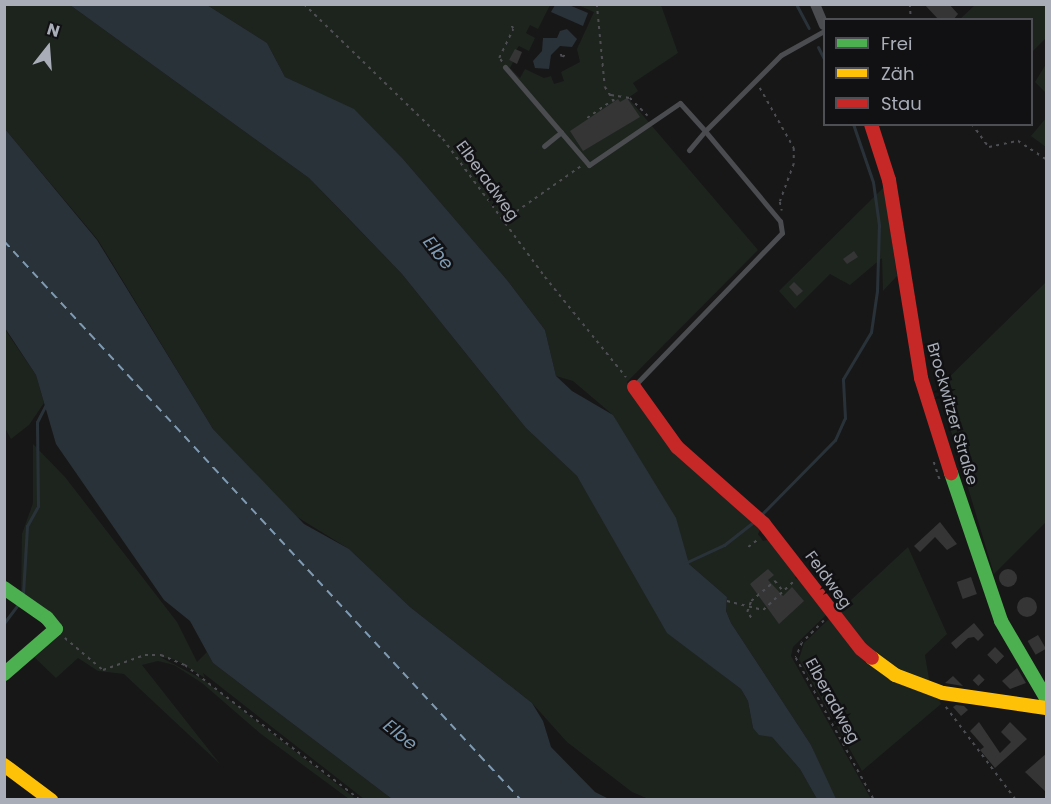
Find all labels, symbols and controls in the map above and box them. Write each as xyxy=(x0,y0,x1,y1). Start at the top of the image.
north arrow xyxy=(18,18,78,78)
text: N xyxy=(44,18,63,43)
legend xyxy=(823,18,1033,126)
text: Frei xyxy=(881,31,912,56)
text: Zäh xyxy=(881,61,914,86)
text: Stau xyxy=(881,91,922,116)
street label: Elberadweg xyxy=(452,137,522,225)
water label: Elbe xyxy=(418,232,458,274)
street label: Brockwitzer Straße xyxy=(922,341,982,487)
street label: Feldweg xyxy=(801,547,855,613)
street label: Elberadweg xyxy=(801,655,863,747)
water label: Elbe xyxy=(379,715,421,755)

